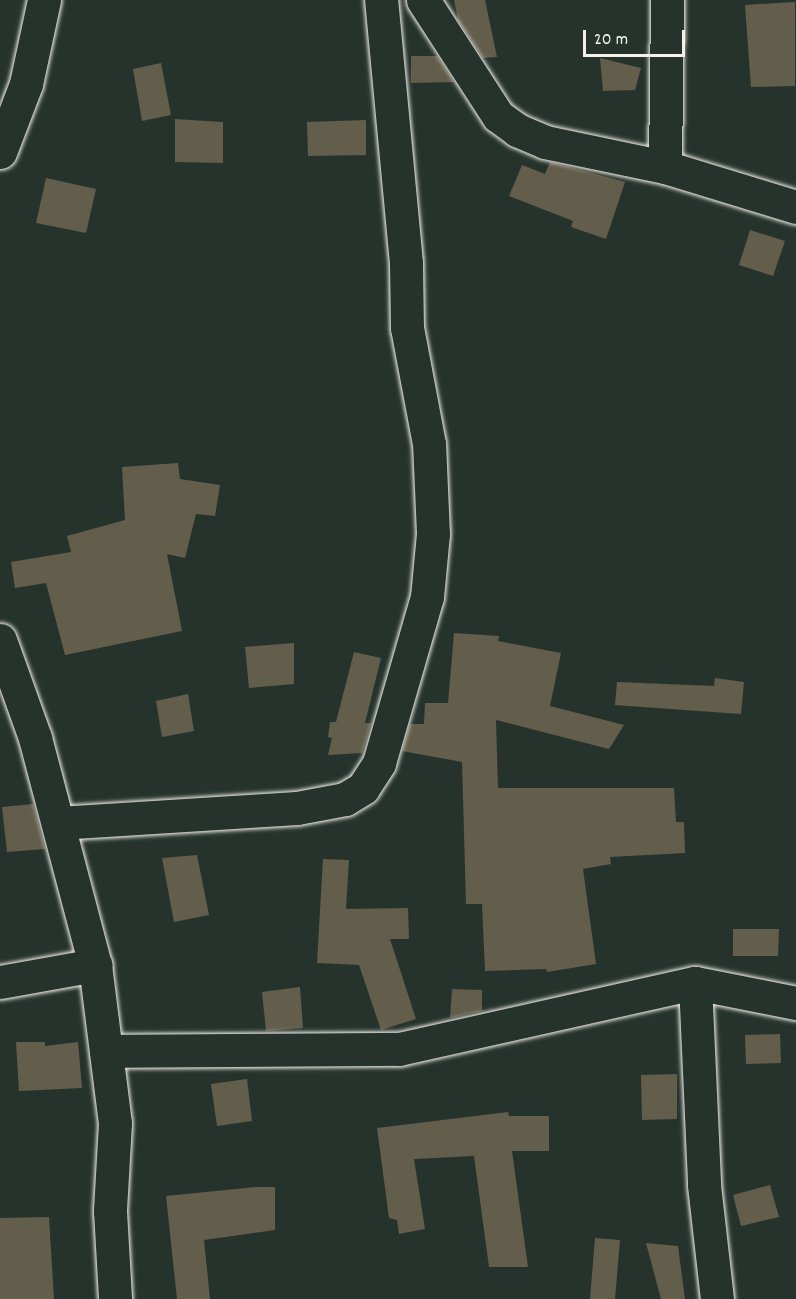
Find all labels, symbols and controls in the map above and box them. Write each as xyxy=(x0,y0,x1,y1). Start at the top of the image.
scale bar xyxy=(586,18,688,56)
text: 20 m xyxy=(594,28,628,53)

